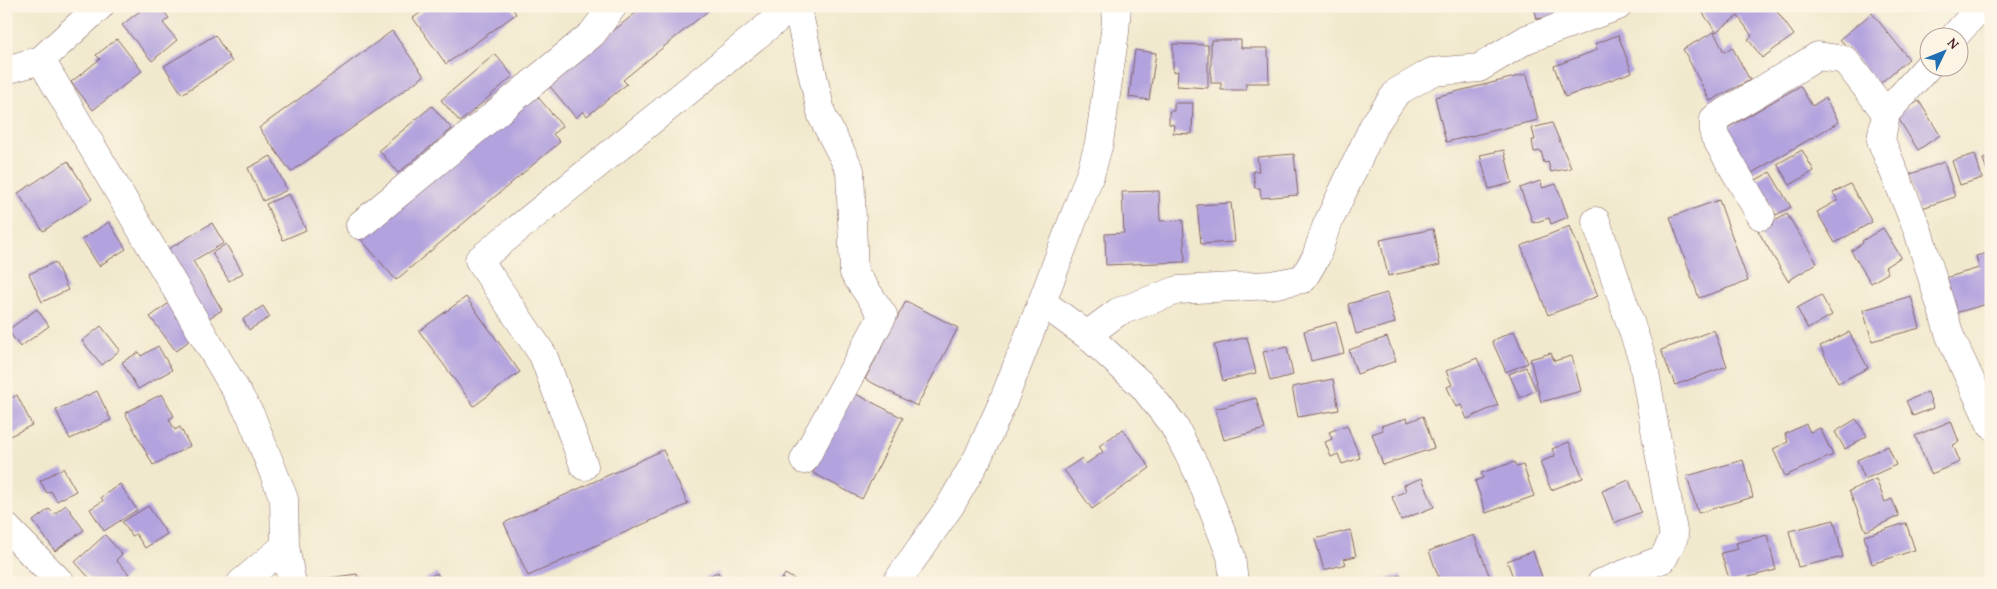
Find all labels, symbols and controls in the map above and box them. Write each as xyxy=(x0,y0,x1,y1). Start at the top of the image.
north arrow xyxy=(1920,28,1970,78)
text: N xyxy=(1943,33,1964,54)

